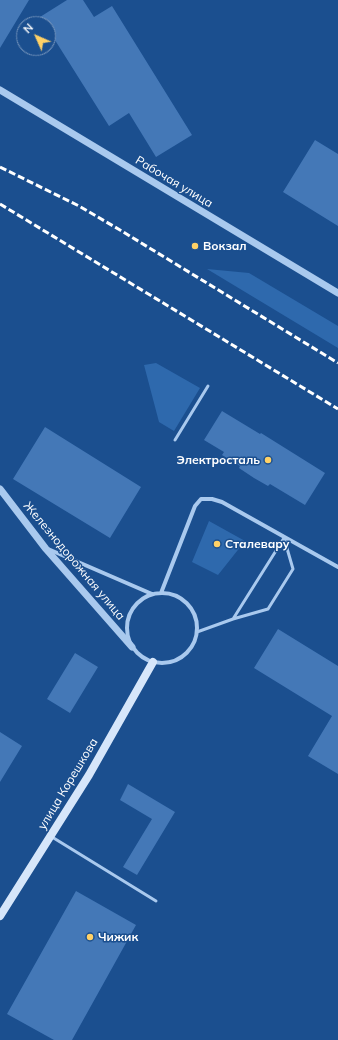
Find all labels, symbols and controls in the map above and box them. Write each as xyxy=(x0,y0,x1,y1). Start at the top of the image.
north arrow xyxy=(16,16,56,56)
text: N xyxy=(20,20,36,36)
street label: Рабочая улица xyxy=(133,153,215,211)
place label: Вокзал xyxy=(203,239,247,253)
marker: Вокзал xyxy=(190,241,200,251)
place label: Электросталь xyxy=(176,453,260,467)
marker: Электросталь xyxy=(263,455,273,465)
street label: Железнодорожная улица xyxy=(20,499,128,623)
place label: Сталевару xyxy=(225,537,289,551)
marker: Сталевару xyxy=(212,539,222,549)
street label: улица Корешкова xyxy=(35,736,101,832)
place label: Чижик xyxy=(98,930,138,944)
marker: Чижик xyxy=(85,932,95,942)

